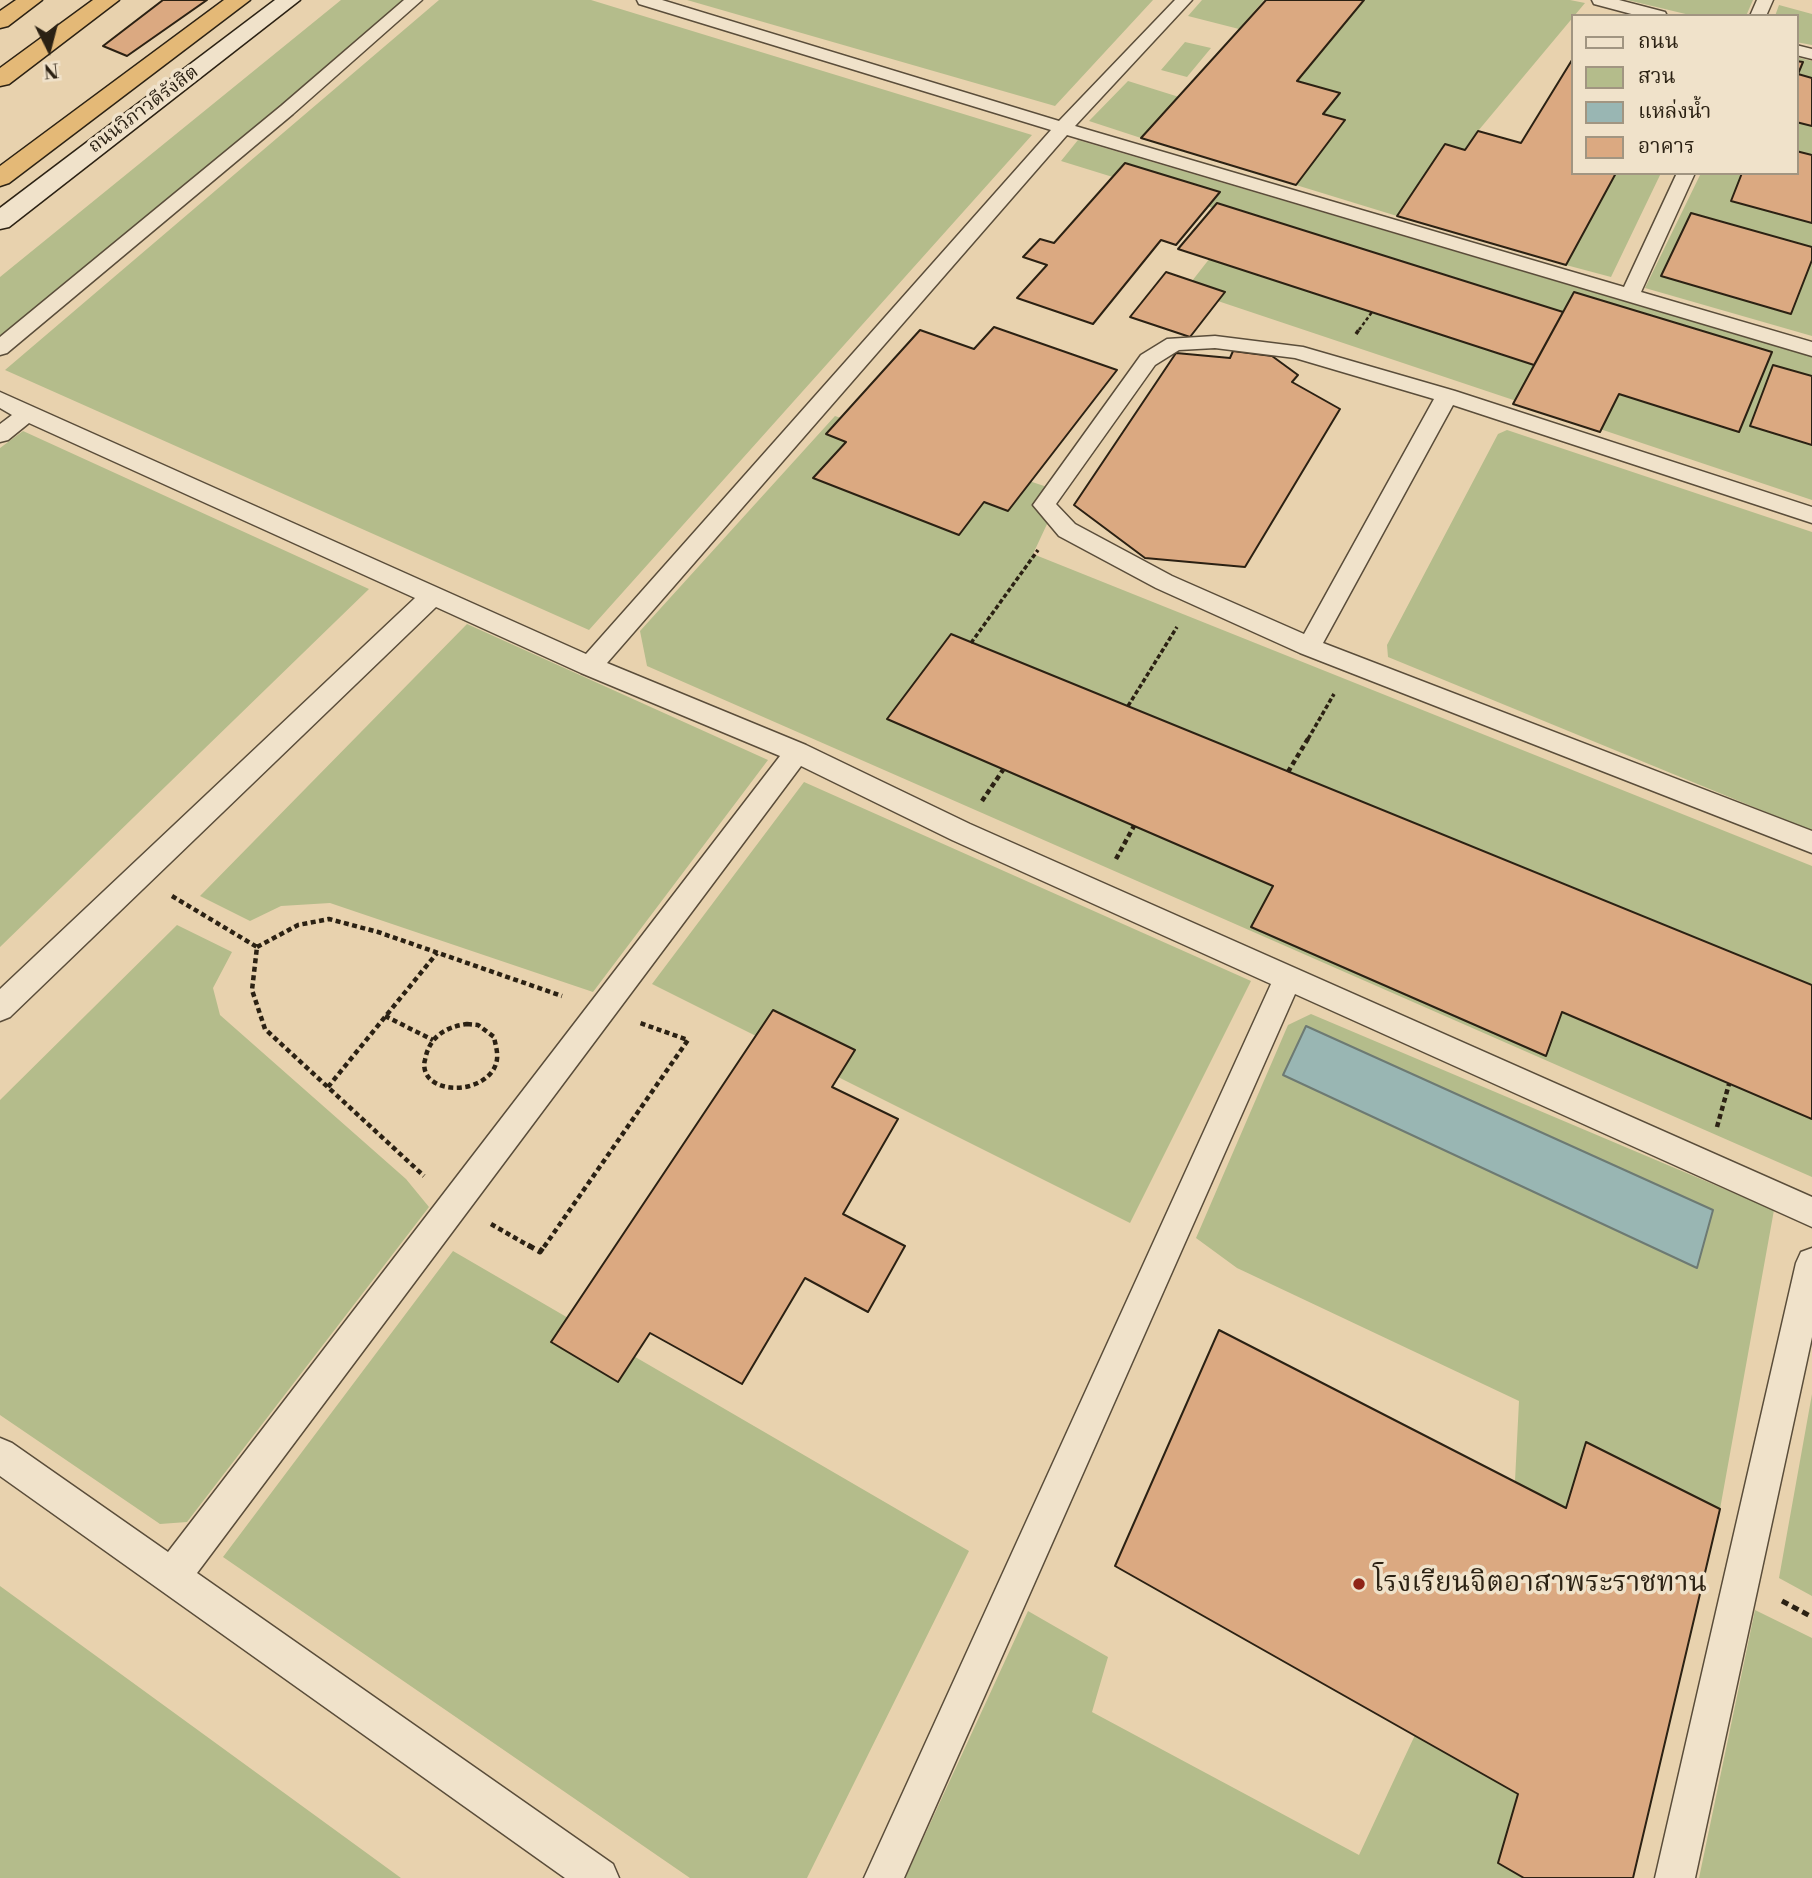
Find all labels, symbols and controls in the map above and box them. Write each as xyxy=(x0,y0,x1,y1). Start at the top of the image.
north arrow xyxy=(14,14,84,84)
legend xyxy=(1570,14,1798,175)
text: ถนน xyxy=(1638,29,1679,55)
text: N xyxy=(42,57,60,83)
street label: ถนนวิภาวดีรังสิต xyxy=(84,61,204,159)
text: สวน xyxy=(1638,64,1676,90)
text: แหล่งน้ำ xyxy=(1638,99,1711,125)
text: อาคาร xyxy=(1638,134,1695,160)
place label: โรงเรียนจิตอาสาพระราชทาน xyxy=(1373,1567,1707,1601)
marker: โรงเรียนจิตอาสาพระราชทาน xyxy=(1351,1576,1367,1592)

